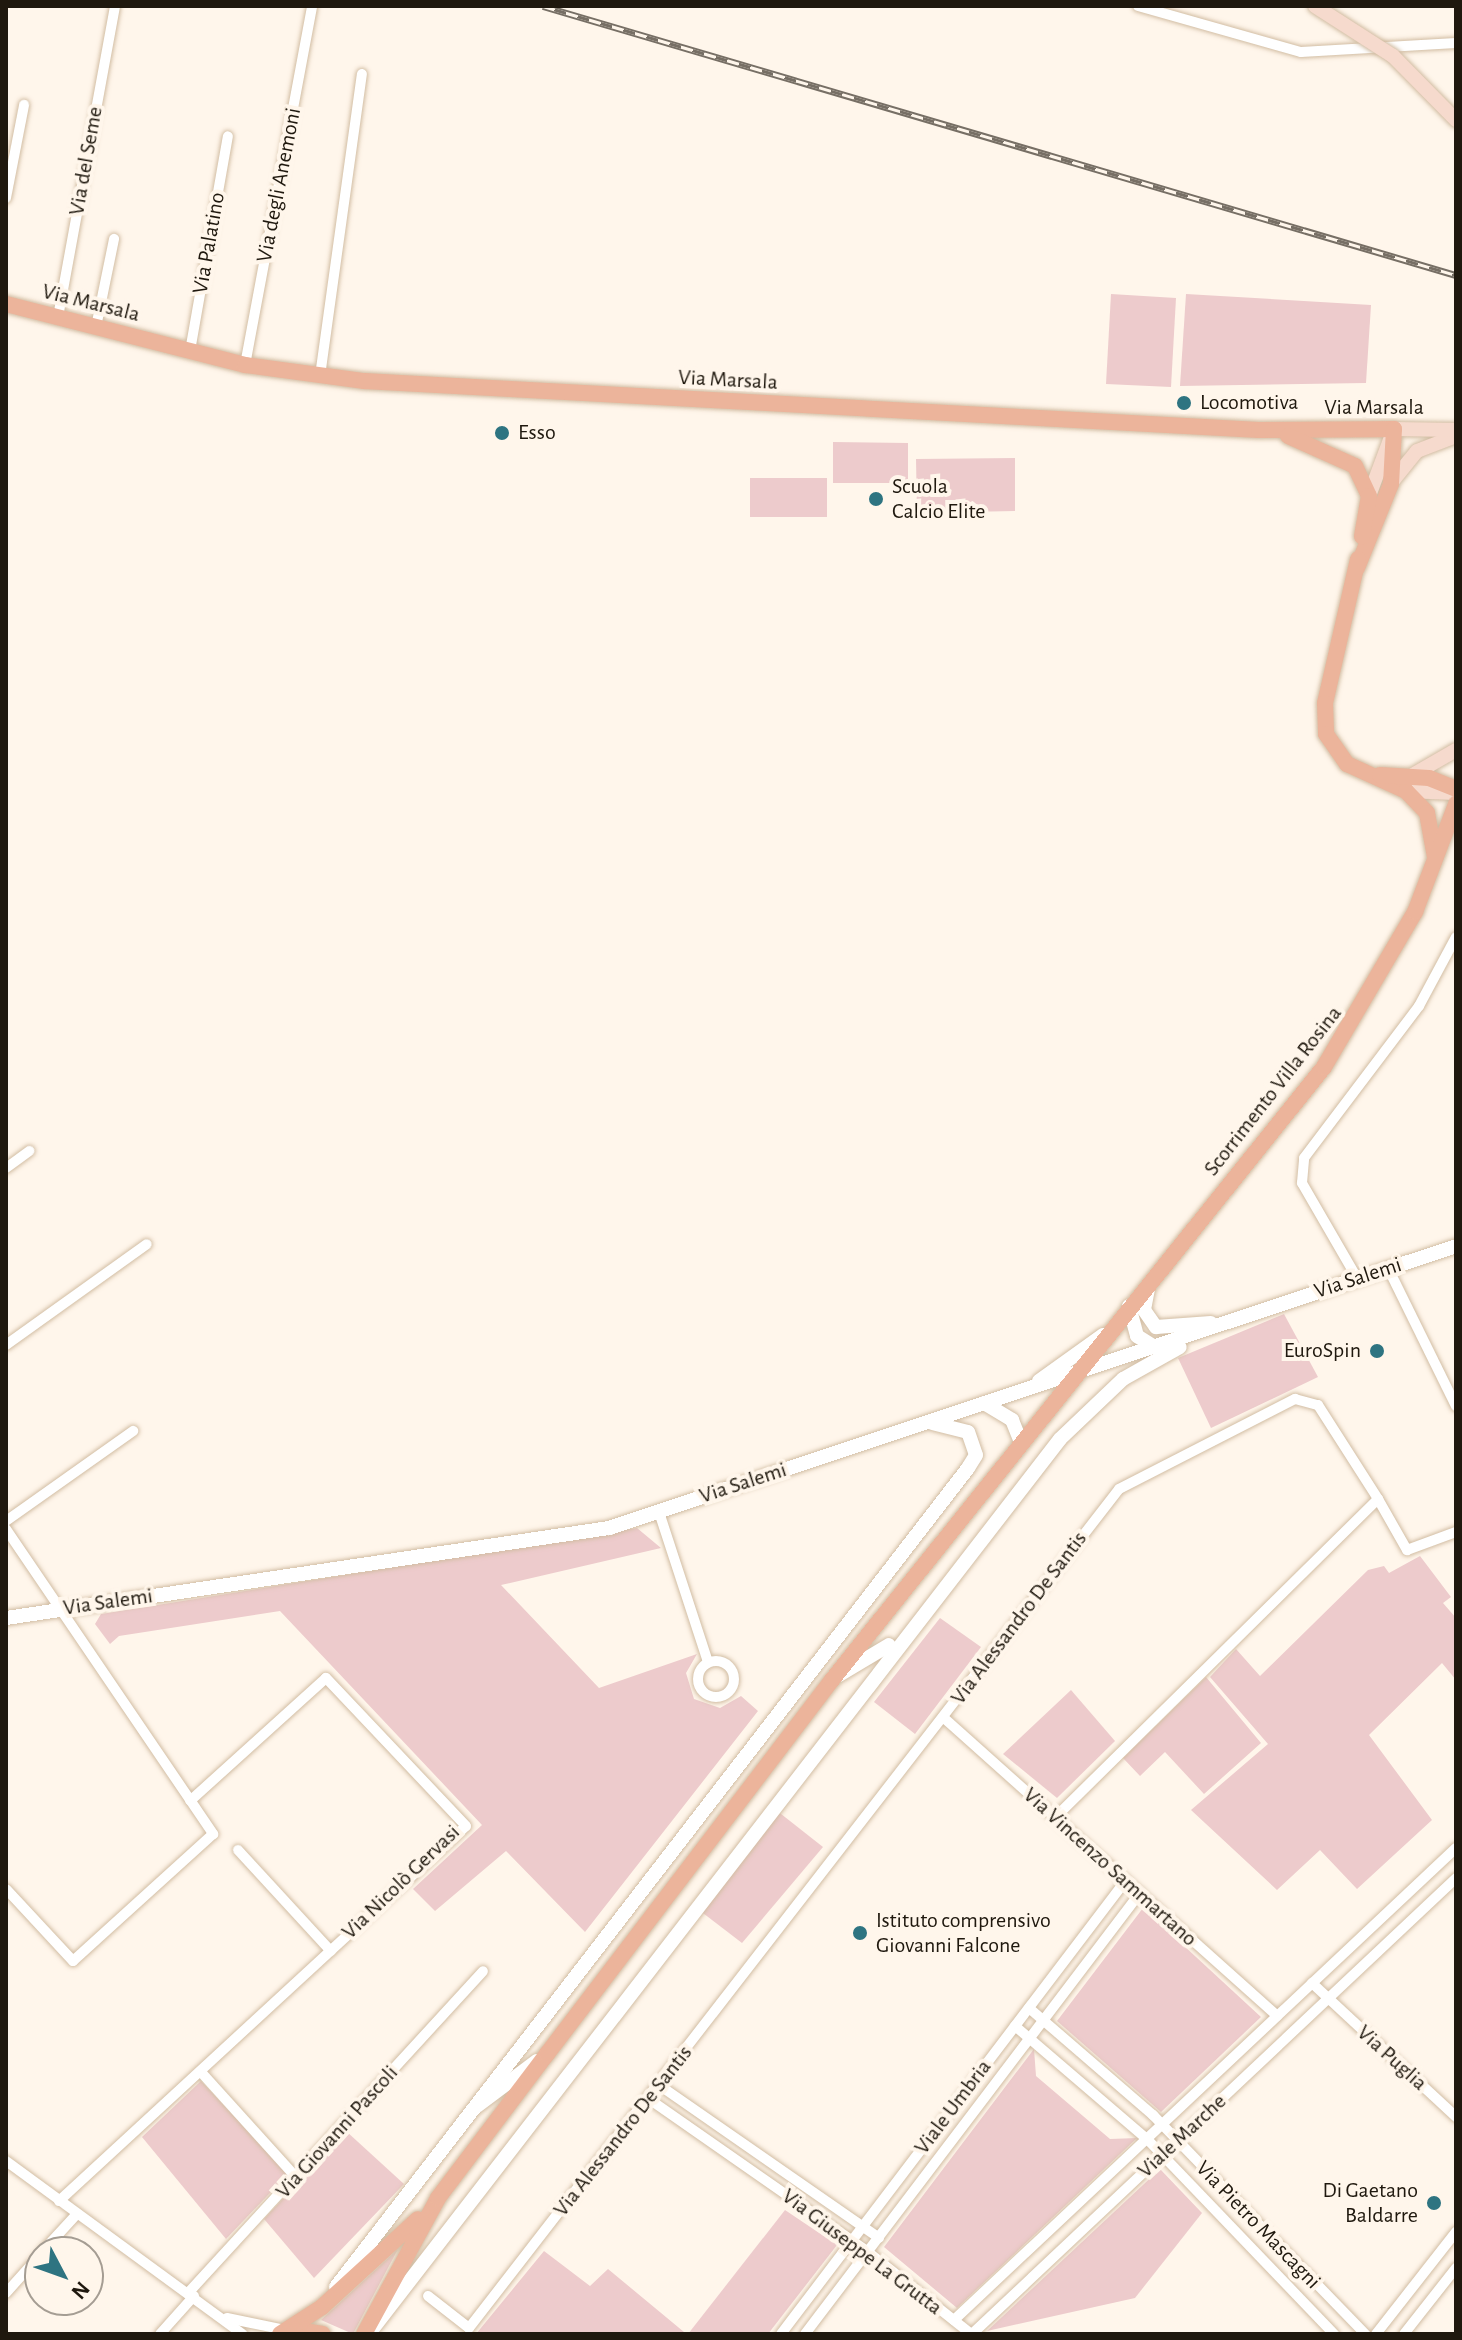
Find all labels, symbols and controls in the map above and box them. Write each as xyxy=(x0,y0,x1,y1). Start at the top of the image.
street label: Via del Seme xyxy=(63,105,109,217)
street label: Via degli Anemoni xyxy=(251,106,307,264)
street label: Via Palatino xyxy=(187,190,231,296)
street label: Via Marsala xyxy=(39,278,143,328)
street label: Via Marsala xyxy=(678,364,778,396)
place label: Locomotiva xyxy=(1200,390,1299,416)
marker: Locomotiva xyxy=(1175,394,1193,412)
street label: Via Marsala xyxy=(1324,395,1424,421)
place label: Esso xyxy=(518,420,556,446)
marker: Esso xyxy=(493,424,511,442)
place label: Scuola Calcio Elite xyxy=(892,473,985,524)
marker: Scuola Calcio Elite xyxy=(867,490,885,508)
street label: Scorrimento Villa Rosina xyxy=(1198,1001,1348,1181)
street label: Via Salemi xyxy=(1311,1252,1405,1304)
place label: EuroSpin xyxy=(1284,1338,1361,1364)
marker: EuroSpin xyxy=(1368,1342,1386,1360)
street label: Via Salemi xyxy=(696,1457,790,1509)
street label: Via Alessandro De Santis xyxy=(945,1526,1093,1710)
street label: Via Salemi xyxy=(62,1583,154,1621)
street label: Via Vincenzo Sammartano xyxy=(1018,1782,1202,1952)
street label: Via Nicolò Gervasi xyxy=(336,1819,466,1945)
place label: Istituto comprensivo Giovanni Falcone xyxy=(876,1907,1051,1958)
marker: Istituto comprensivo Giovanni Falcone xyxy=(851,1924,869,1942)
street label: Via Puglia xyxy=(1351,2020,1433,2096)
street label: Via Alessandro De Santis xyxy=(548,2040,698,2222)
street label: Viale Umbria xyxy=(909,2054,997,2160)
street label: Via Giovanni Pascoli xyxy=(270,2060,404,2204)
street label: Viale Marche xyxy=(1132,2088,1232,2184)
street label: Via Pietro Mascagni xyxy=(1190,2155,1326,2295)
place label: Di Gaetano Baldarre xyxy=(1322,2177,1418,2228)
street label: Via Giuseppe La Grutta xyxy=(777,2183,947,2321)
marker: Di Gaetano Baldarre xyxy=(1425,2194,1443,2212)
north arrow xyxy=(24,2236,104,2316)
text: N xyxy=(67,2277,94,2303)

